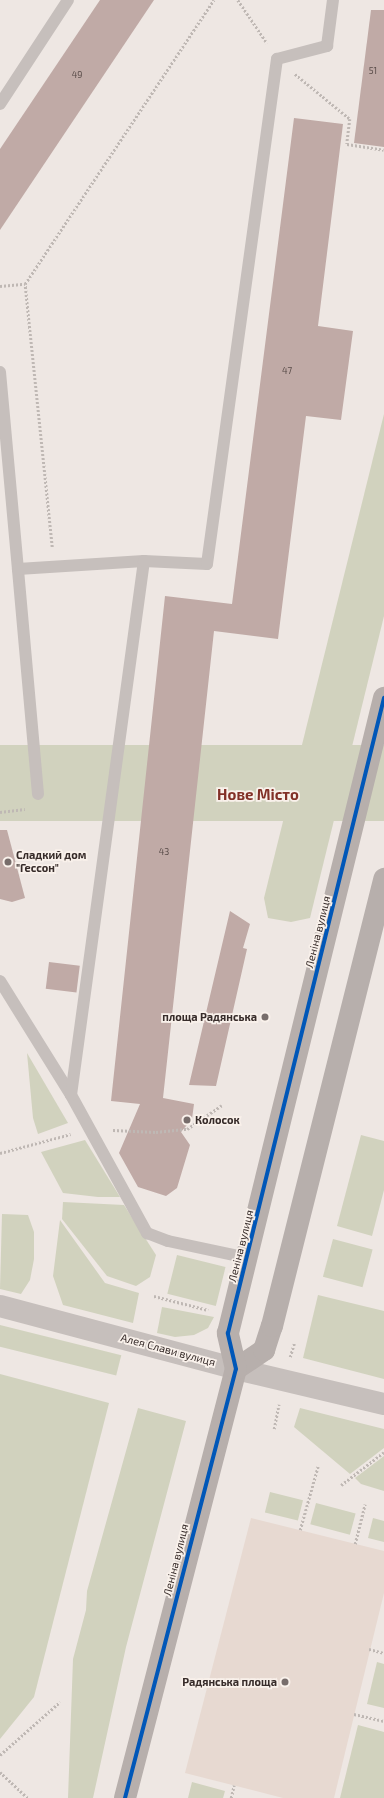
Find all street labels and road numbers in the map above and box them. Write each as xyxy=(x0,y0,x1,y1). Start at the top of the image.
street label: Леніна вулиця xyxy=(303,895,333,969)
street label: Леніна вулиця xyxy=(226,1209,256,1283)
street label: Алея Слави вулиця xyxy=(119,1331,217,1369)
street label: Леніна вулиця xyxy=(161,1523,191,1597)

